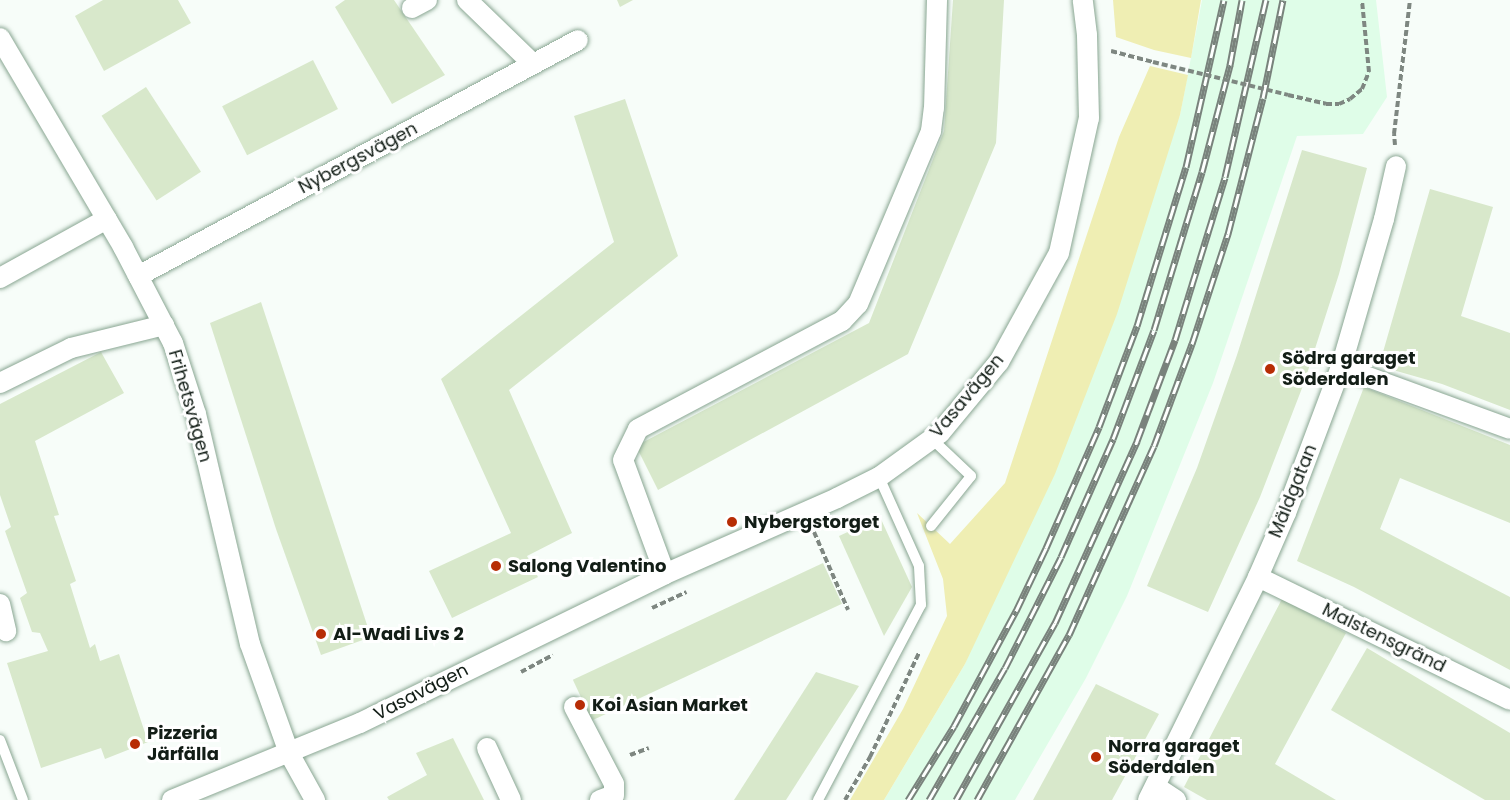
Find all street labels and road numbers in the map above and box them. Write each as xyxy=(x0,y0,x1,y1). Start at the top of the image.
street label: Nybergsvägen xyxy=(295,118,421,198)
street label: Frihetsvägen xyxy=(164,347,216,465)
street label: Vasavägen xyxy=(926,350,1008,442)
street label: Mäldgatan xyxy=(1264,441,1322,541)
street label: Malstensgränd xyxy=(1319,599,1449,677)
street label: Vasavägen xyxy=(370,659,472,725)

